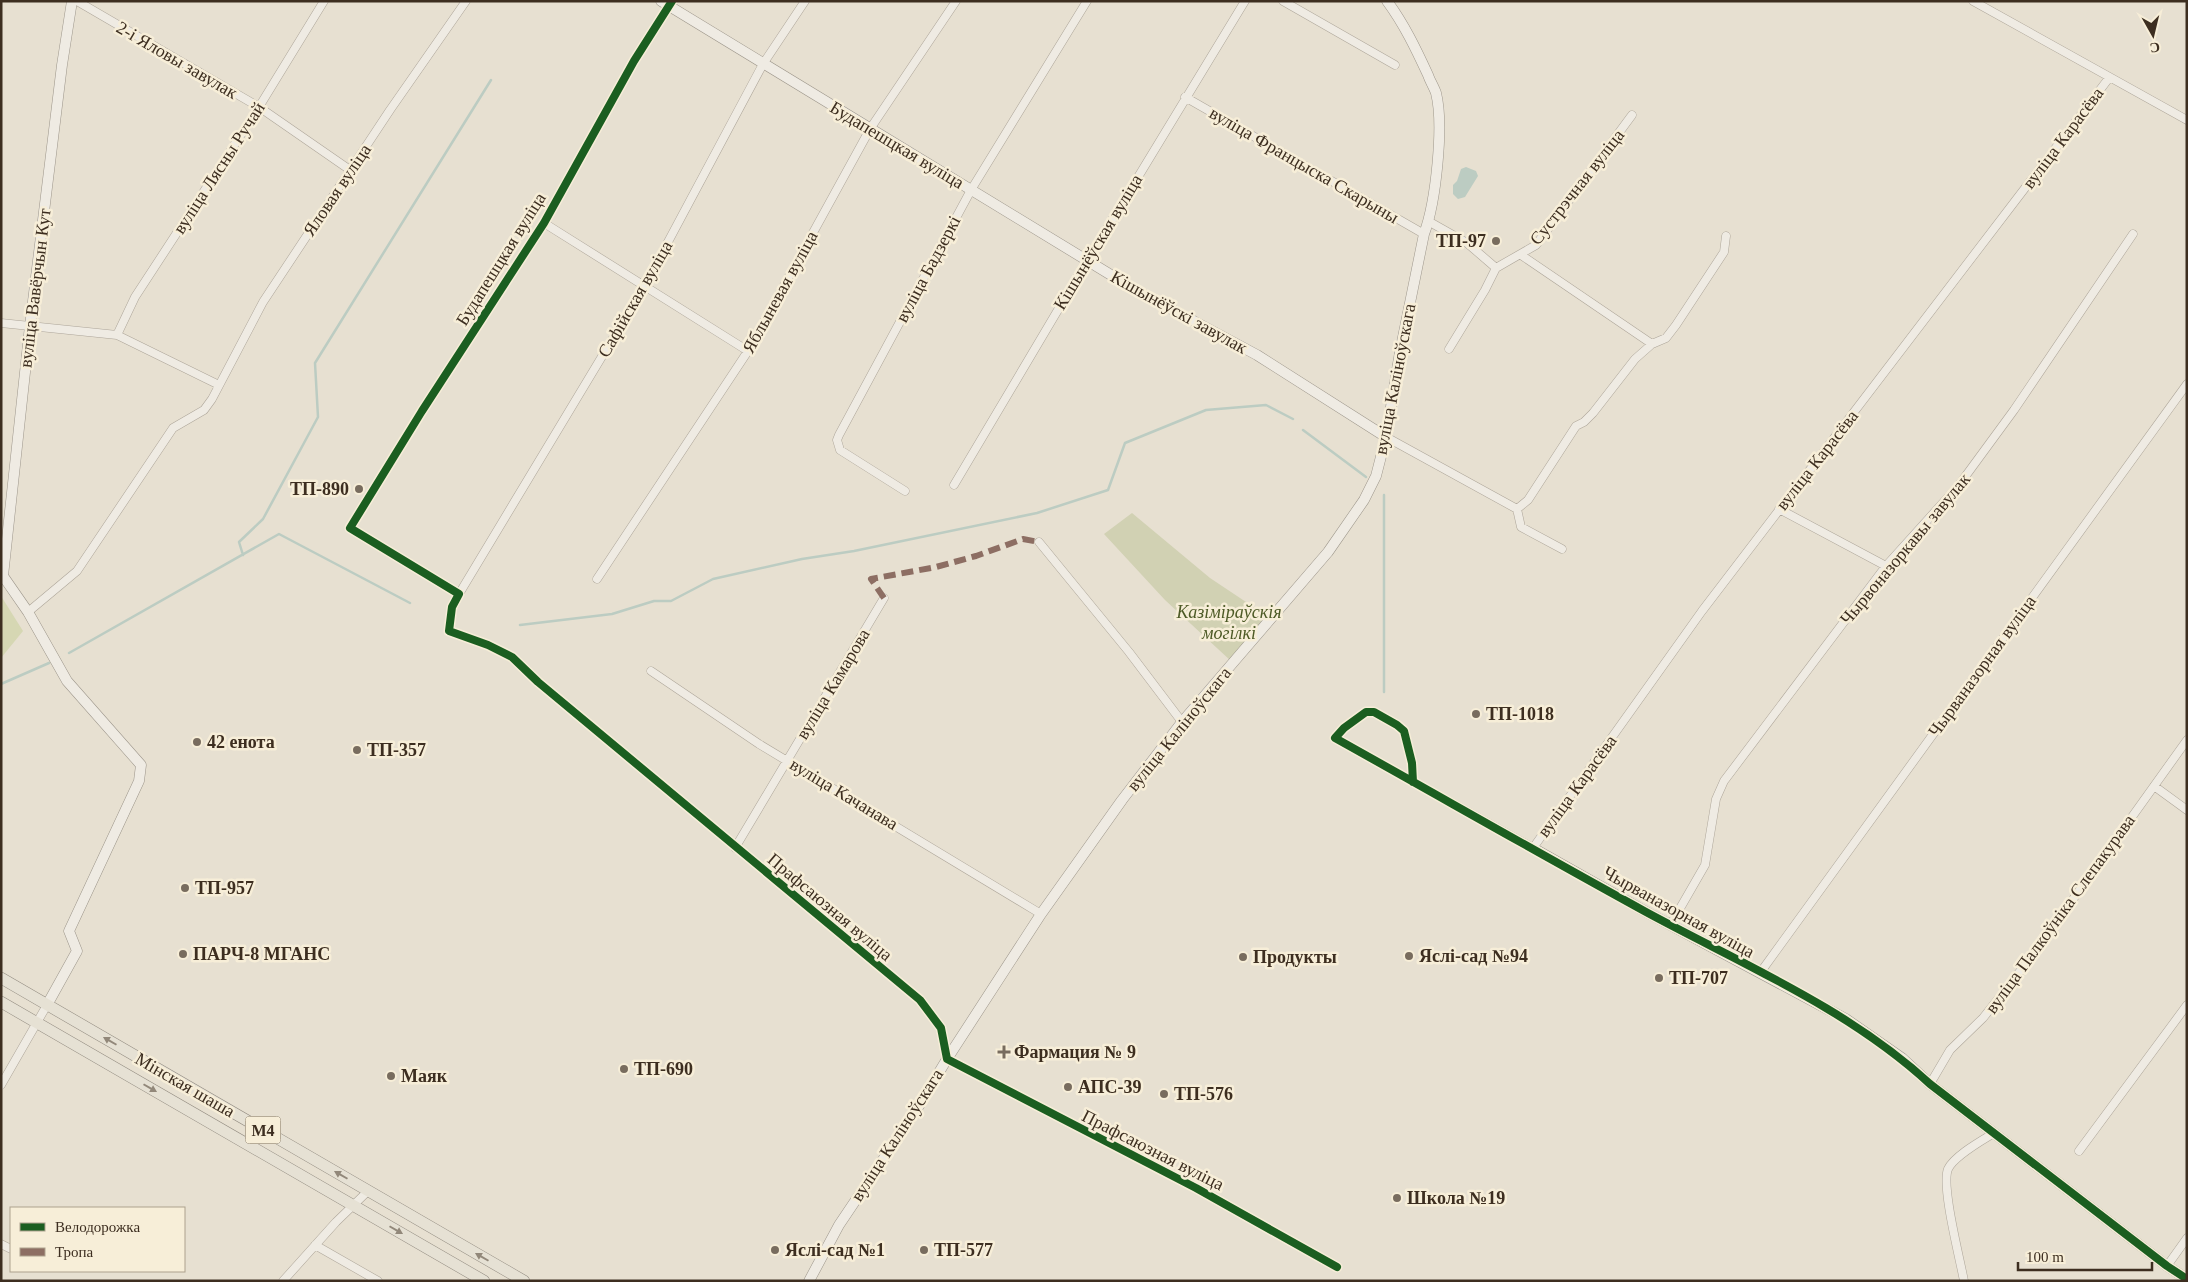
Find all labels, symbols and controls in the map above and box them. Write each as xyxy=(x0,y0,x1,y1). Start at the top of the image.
north arrow xyxy=(2128,10,2178,60)
street label: 2-і Яловы завулак xyxy=(113,17,241,103)
text: С xyxy=(2149,39,2161,56)
street label: вуліца Карасёва xyxy=(2019,84,2107,192)
street label: Будапешцкая вуліца xyxy=(826,97,968,193)
street label: вуліца Лясны Ручай xyxy=(169,98,269,237)
street label: вуліца Францыска Скарыны xyxy=(1206,103,1402,227)
street label: Сустрэчная вуліца xyxy=(1526,125,1628,249)
street label: Яловая вуліца xyxy=(299,140,375,240)
street label: Кішынёўская вуліца xyxy=(1050,171,1146,313)
street label: Будапешцкая вуліца xyxy=(452,189,550,329)
street label: вуліца Вавёрчын Кут xyxy=(15,207,55,369)
street label: вуліца Бадзеркі xyxy=(892,212,964,326)
street label: Яблыневая вуліца xyxy=(738,228,822,356)
place label: ТП-97 xyxy=(1436,231,1486,251)
marker: ТП-97 xyxy=(1490,235,1502,247)
street label: Сафійская вуліца xyxy=(594,237,676,361)
street label: Кішынёўскі завулак xyxy=(1107,266,1251,358)
street label: вуліца Каліноўскага xyxy=(1371,302,1419,456)
street label: вуліца Карасёва xyxy=(1772,406,1862,514)
street label: Чырвоназоркавы завулак xyxy=(1836,469,1974,629)
place label: ТП-890 xyxy=(290,479,349,499)
marker: ТП-890 xyxy=(353,483,365,495)
street label: Чырваназорная вуліца xyxy=(1924,591,2040,741)
park label: Казіміраўскія могілкі xyxy=(1175,602,1282,643)
street label: вуліца Камарова xyxy=(792,625,874,743)
street label: вуліца Каліноўскага xyxy=(1123,663,1235,795)
place label: ТП-1018 xyxy=(1486,704,1554,724)
marker: ТП-1018 xyxy=(1470,708,1482,720)
street label: вуліца Карасёва xyxy=(1533,731,1621,841)
place label: 42 енота xyxy=(207,732,275,752)
marker: 42 енота xyxy=(191,736,203,748)
place label: ТП-357 xyxy=(367,740,426,760)
marker: ТП-357 xyxy=(351,744,363,756)
street label: вуліца Качанава xyxy=(786,754,902,834)
street label: вуліца Палкоўніка Слепакурава xyxy=(1981,811,2139,1017)
street label: Прафсаюзная вуліца xyxy=(764,849,896,965)
street label: Чырваназорная вуліца xyxy=(1600,862,1758,962)
place label: ТП-957 xyxy=(195,878,254,898)
marker: ТП-957 xyxy=(179,882,191,894)
place label: ПАРЧ-8 МГАНС xyxy=(193,944,330,964)
place label: Яслі-сад №94 xyxy=(1419,946,1528,966)
place label: Продукты xyxy=(1253,947,1337,967)
marker: ПАРЧ-8 МГАНС xyxy=(177,948,189,960)
marker: Яслі-сад №94 xyxy=(1403,950,1415,962)
marker: Продукты xyxy=(1237,951,1249,963)
place label: ТП-707 xyxy=(1669,968,1728,988)
marker: ТП-707 xyxy=(1653,972,1665,984)
one-way arrow xyxy=(102,1037,117,1045)
place label: Фармация № 9 xyxy=(1014,1042,1136,1062)
marker: Фармация № 9 xyxy=(998,1046,1010,1058)
street label: Мінская шаша xyxy=(132,1048,238,1122)
place label: ТП-690 xyxy=(634,1059,693,1079)
marker: ТП-690 xyxy=(618,1063,630,1075)
street label: вуліца Каліноўскага xyxy=(847,1065,947,1205)
place label: Маяк xyxy=(401,1066,448,1086)
marker: Маяк xyxy=(385,1070,397,1082)
place label: АПС-39 xyxy=(1078,1077,1142,1097)
marker: АПС-39 xyxy=(1062,1081,1074,1093)
one-way arrow xyxy=(143,1083,156,1092)
place label: ТП-576 xyxy=(1174,1084,1233,1104)
marker: ТП-576 xyxy=(1158,1088,1170,1100)
street label: Прафсаюзная вуліца xyxy=(1079,1106,1227,1194)
road number: М4 xyxy=(246,1116,280,1144)
one-way arrow xyxy=(334,1171,348,1180)
place label: Школа №19 xyxy=(1407,1188,1505,1208)
marker: Школа №19 xyxy=(1391,1192,1403,1204)
legend xyxy=(10,1207,185,1272)
text: Велодорожка xyxy=(55,1219,140,1235)
one-way arrow xyxy=(389,1225,402,1234)
place label: Яслі-сад №1 xyxy=(785,1240,885,1260)
place label: ТП-577 xyxy=(934,1240,993,1260)
scale bar xyxy=(2018,1240,2152,1272)
text: Тропа xyxy=(55,1244,94,1260)
marker: Яслі-сад №1 xyxy=(769,1244,781,1256)
marker: ТП-577 xyxy=(918,1244,930,1256)
text: 100 m xyxy=(2026,1249,2064,1265)
one-way arrow xyxy=(475,1252,488,1261)

